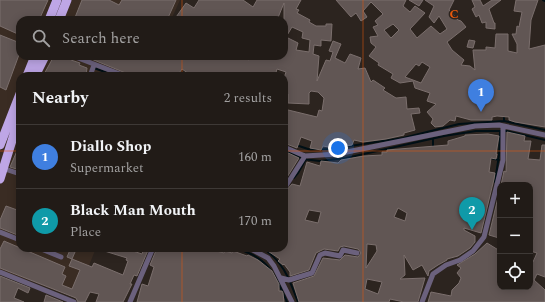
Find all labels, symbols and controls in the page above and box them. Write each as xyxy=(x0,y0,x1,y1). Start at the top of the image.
text: C xyxy=(449,4,459,24)
search box xyxy=(16,16,288,60)
icon: search xyxy=(30,27,52,49)
text: Search here xyxy=(62,27,140,50)
pin: 1 xyxy=(468,79,494,112)
text: Nearby xyxy=(32,85,88,111)
text: 2 results xyxy=(224,88,272,108)
text: Diallo Shop xyxy=(70,135,151,158)
your location xyxy=(328,138,348,158)
text: 1 xyxy=(41,147,49,167)
text: 160 m xyxy=(238,147,272,167)
text: Supermarket xyxy=(70,158,144,178)
map controls xyxy=(497,182,533,290)
button: + xyxy=(497,182,533,218)
pin: 2 xyxy=(459,197,485,230)
text: Black Man Mouth xyxy=(70,199,196,222)
text: 2 xyxy=(41,211,49,231)
text: 170 m xyxy=(238,211,272,231)
button: − xyxy=(497,218,533,254)
text: Place xyxy=(70,222,101,242)
button: locate xyxy=(497,254,533,290)

